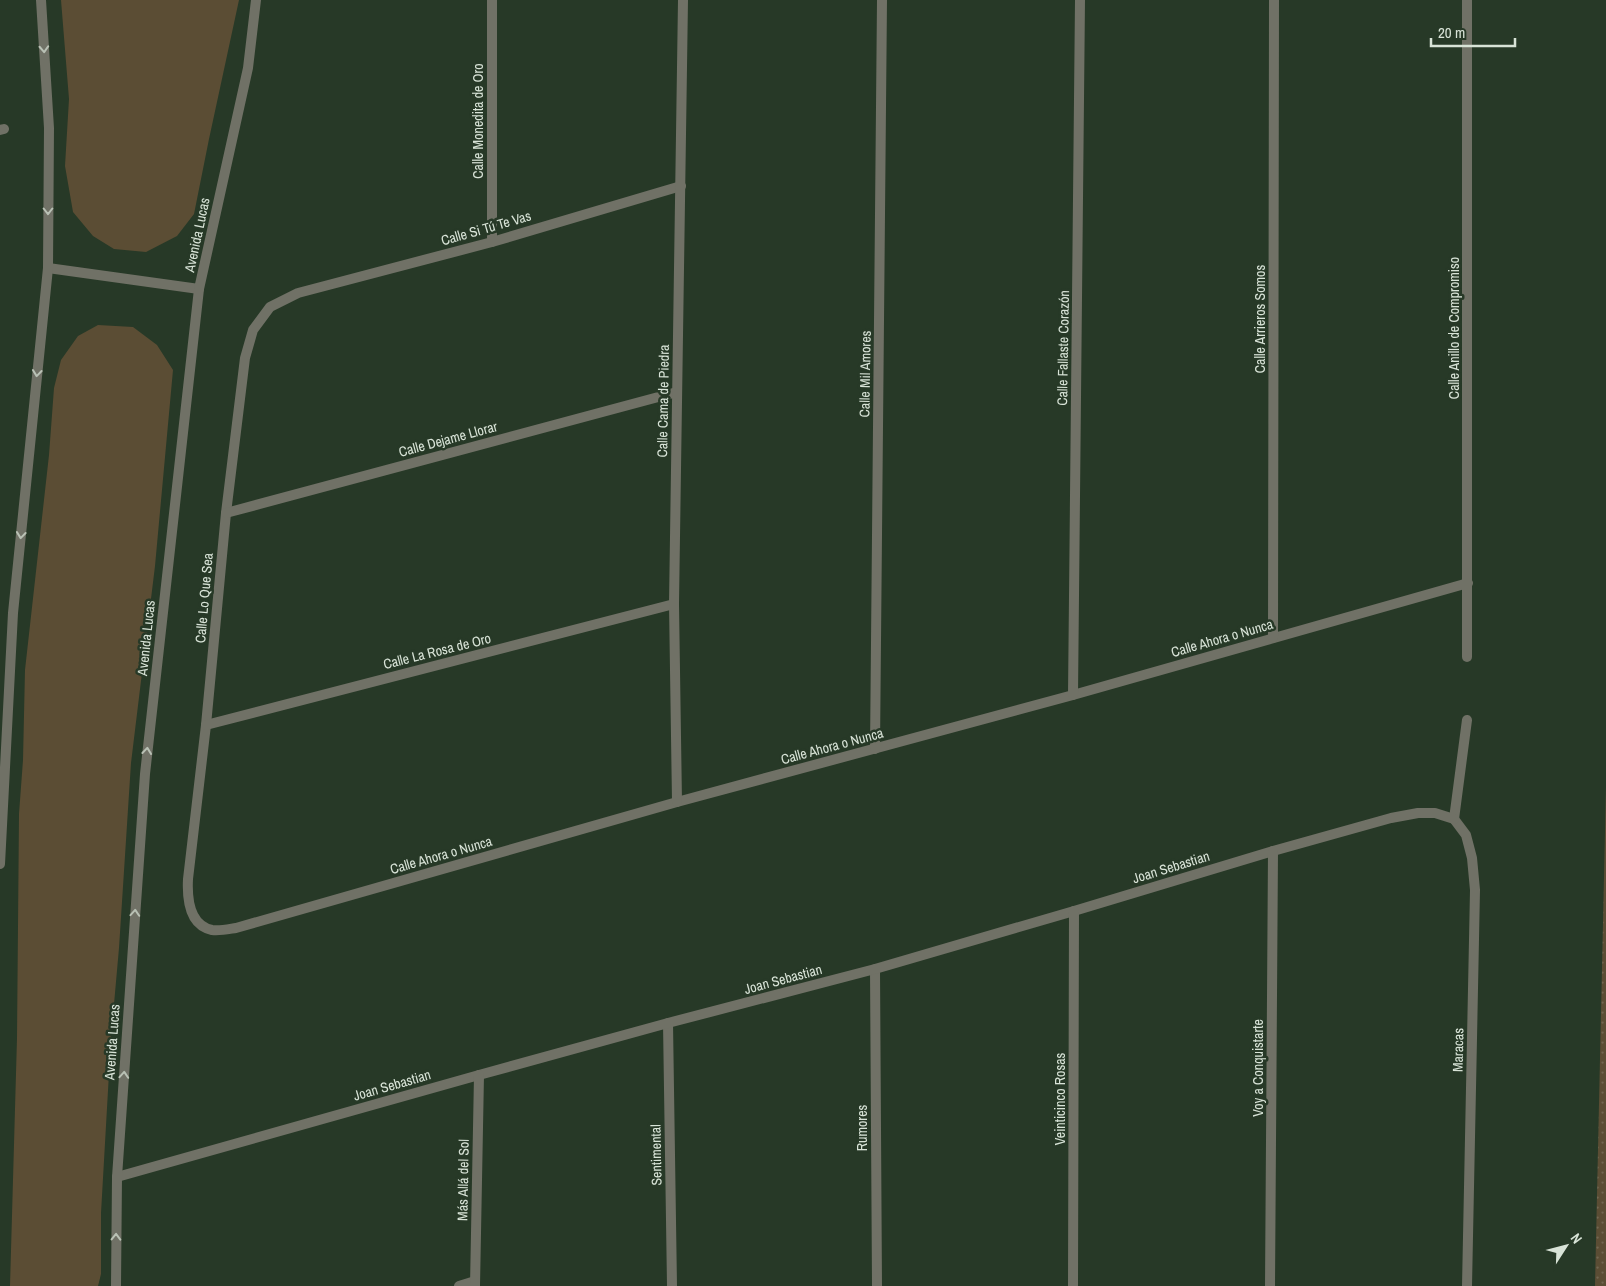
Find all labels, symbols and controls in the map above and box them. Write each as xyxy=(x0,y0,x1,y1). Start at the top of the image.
scale bar xyxy=(1431,15,1515,47)
text: 20 m xyxy=(1438,22,1465,43)
one-way arrow xyxy=(39,45,50,53)
street label: Calle Monedita de Oro xyxy=(469,63,487,179)
street label: Avenida Lucas xyxy=(180,196,214,275)
street label: Calle Si Tú Te Vas xyxy=(439,206,533,249)
one-way arrow xyxy=(43,208,53,215)
street label: Calle Anillo de Compromiso xyxy=(1445,257,1463,399)
street label: Calle Arrieros Somos xyxy=(1251,265,1269,373)
street label: Calle Fallaste Corazón xyxy=(1053,290,1073,406)
street label: Calle Mil Amores xyxy=(855,330,875,418)
street label: Calle Cama de Piedra xyxy=(653,344,673,458)
one-way arrow xyxy=(32,369,43,377)
street label: Calle Dejame Llorar xyxy=(397,417,499,461)
one-way arrow xyxy=(15,531,26,539)
street label: Calle Lo Que Sea xyxy=(191,551,217,644)
street label: Avenida Lucas xyxy=(133,599,159,678)
street label: Calle Ahora o Nunca xyxy=(1169,615,1276,661)
street label: Calle La Rosa de Oro xyxy=(381,629,493,673)
street label: Calle Ahora o Nunca xyxy=(779,724,886,768)
one-way arrow xyxy=(141,747,152,755)
street label: Calle Ahora o Nunca xyxy=(388,832,495,878)
street label: Joan Sebastian xyxy=(1130,847,1212,887)
one-way arrow xyxy=(129,909,140,917)
street label: Joan Sebastian xyxy=(742,960,824,998)
street label: Avenida Lucas xyxy=(100,1003,124,1081)
street label: Voy a Conquistarte xyxy=(1249,1019,1267,1117)
street label: Maracas xyxy=(1449,1028,1467,1072)
street label: Veinticinco Rosas xyxy=(1051,1052,1069,1145)
street label: Joan Sebastian xyxy=(351,1065,433,1105)
one-way arrow xyxy=(118,1071,129,1079)
street label: Rumores xyxy=(853,1104,871,1151)
street label: Sentimental xyxy=(646,1124,666,1186)
street label: Más Allá del Sol xyxy=(453,1139,473,1221)
north arrow xyxy=(1541,1221,1591,1271)
text: N xyxy=(1567,1230,1586,1247)
one-way arrow xyxy=(111,1233,121,1241)

